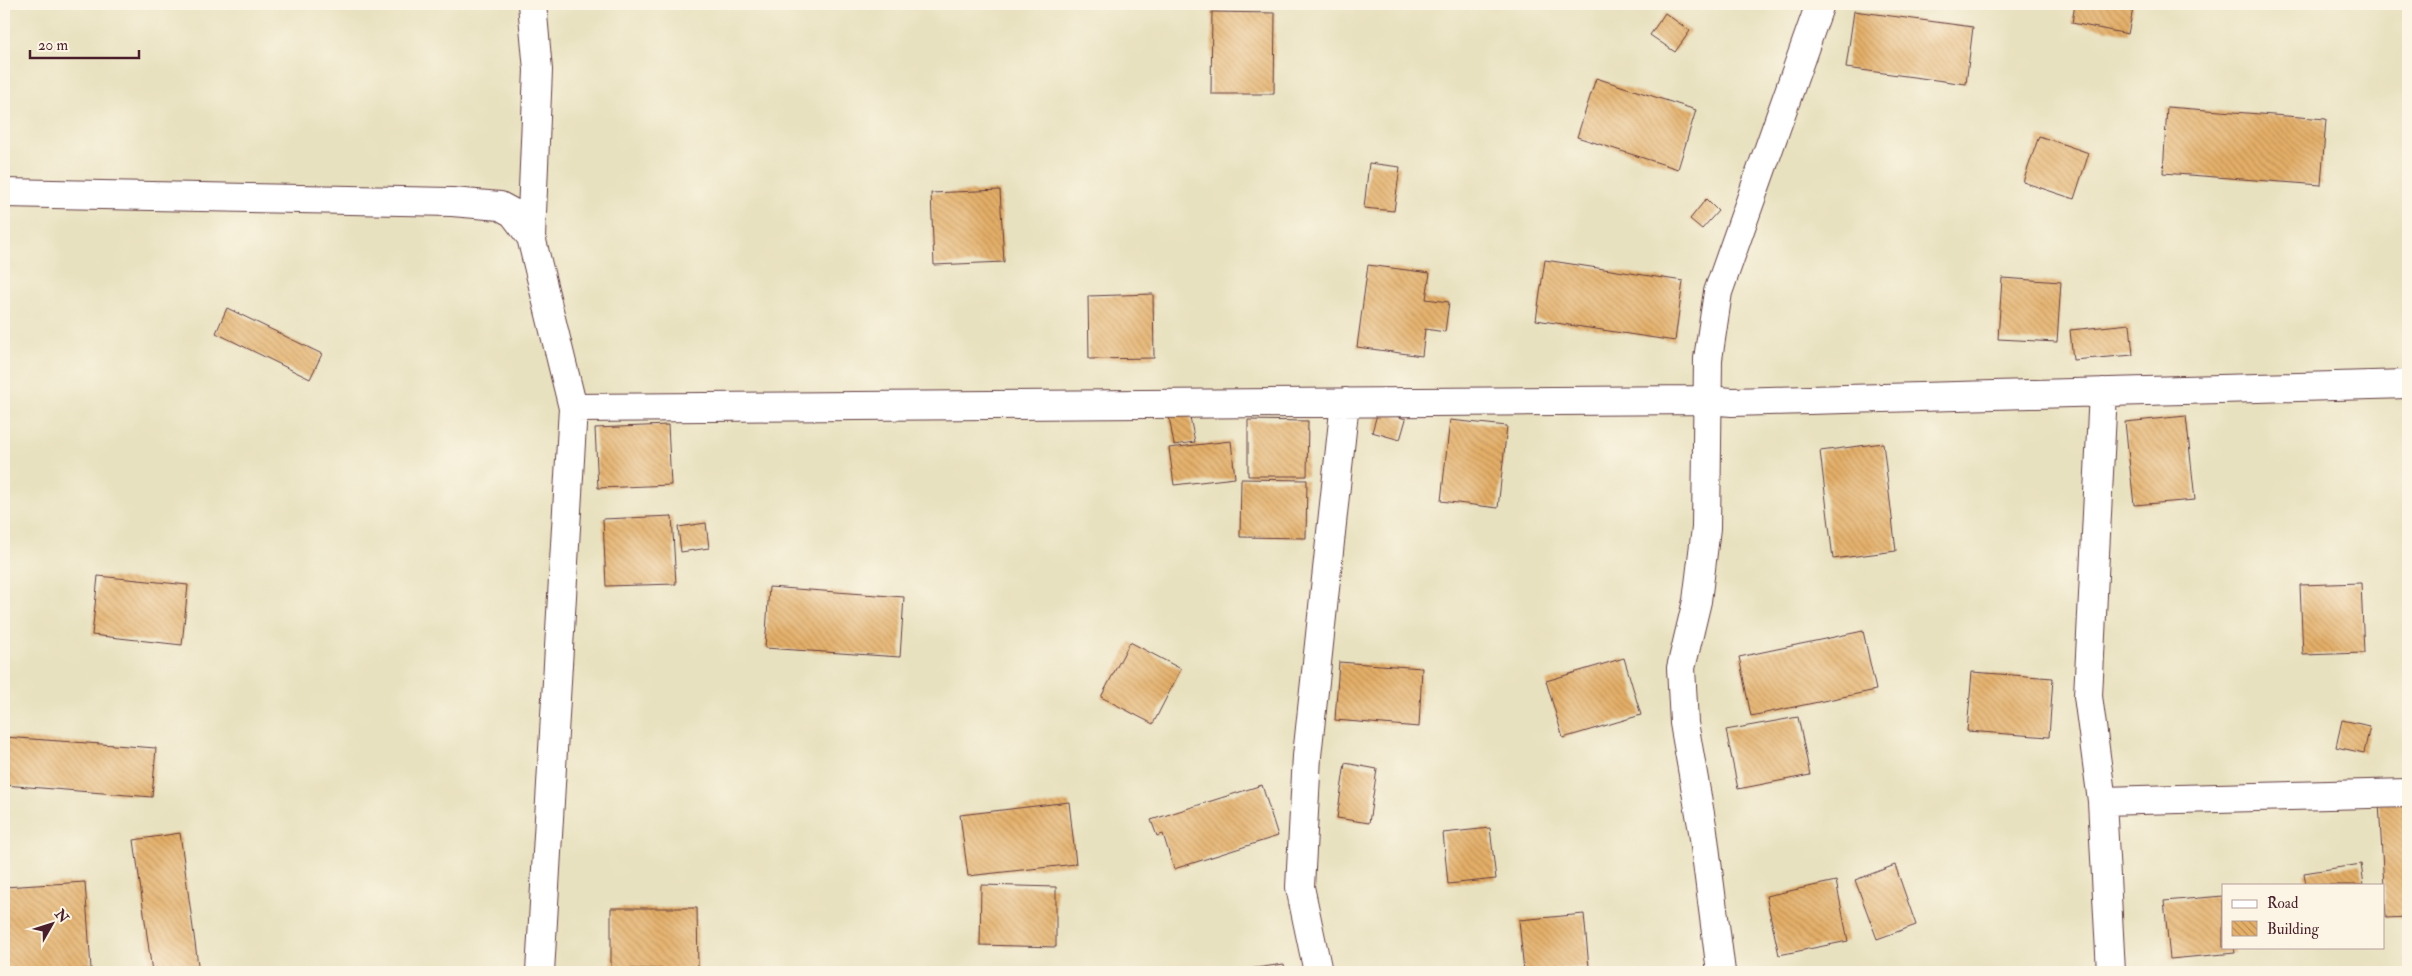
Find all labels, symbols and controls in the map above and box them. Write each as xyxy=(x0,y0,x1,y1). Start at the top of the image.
scale bar xyxy=(30,28,139,60)
text: 20 m xyxy=(38,36,68,55)
legend xyxy=(2222,884,2384,948)
text: Road xyxy=(2267,894,2299,913)
north arrow xyxy=(28,898,78,948)
text: N xyxy=(51,905,73,927)
text: Building xyxy=(2267,920,2319,939)

